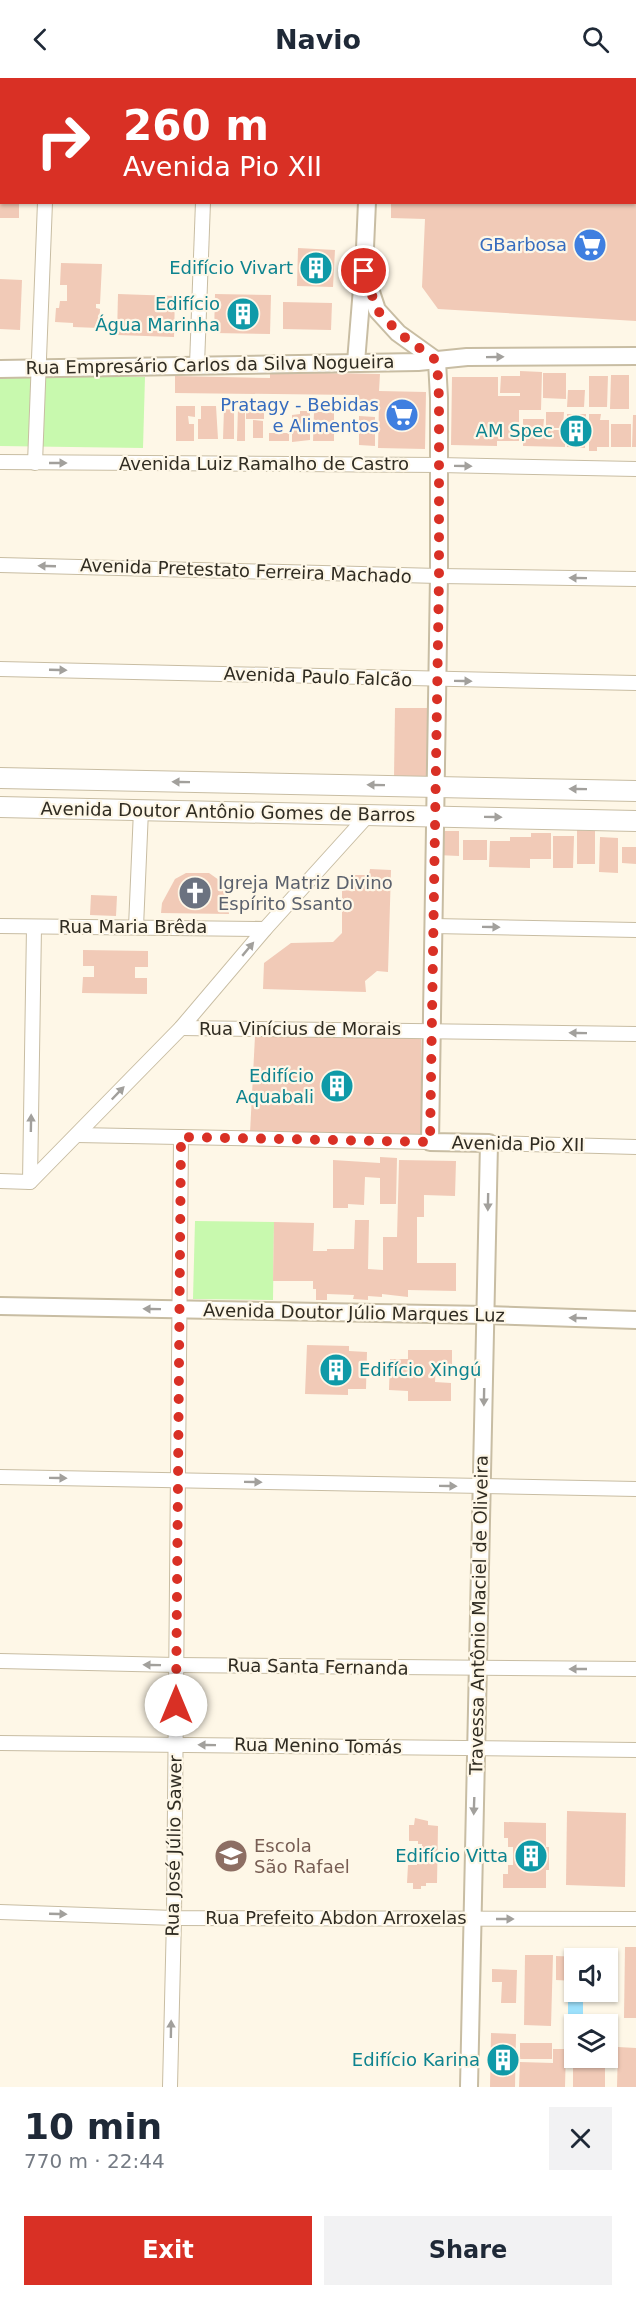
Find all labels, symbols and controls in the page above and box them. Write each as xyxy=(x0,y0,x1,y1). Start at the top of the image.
icon: back xyxy=(24,23,57,56)
icon: search xyxy=(579,23,612,56)
text: Navio xyxy=(275,24,361,55)
text: 260 m xyxy=(123,101,269,150)
icon: right xyxy=(24,102,102,180)
text: Avenida Pio XII xyxy=(123,151,322,182)
supermarket icon: GBarbosa xyxy=(572,227,608,263)
place label: GBarbosa xyxy=(479,234,567,255)
pin xyxy=(338,245,389,296)
building icon: Edifício Vivart xyxy=(298,250,334,286)
icon: arrive xyxy=(347,254,380,287)
place label: Edifício Vivart xyxy=(169,257,293,278)
place label: Edifício Água Marinha xyxy=(95,293,220,335)
building icon: Edifício Água Marinha xyxy=(225,296,261,332)
street label: Rua Empresário Carlos da Silva Nogueira xyxy=(25,351,395,378)
one-way arrow xyxy=(486,352,505,362)
place label: Pratagy - Bebidas e Alimentos xyxy=(220,394,379,436)
supermarket icon: Pratagy - Bebidas e Alimentos xyxy=(384,397,420,433)
building icon: AM Spec xyxy=(558,413,594,449)
place label: AM Spec xyxy=(476,420,553,441)
street label: Avenida Luiz Ramalho de Castro xyxy=(119,453,409,474)
one-way arrow xyxy=(49,458,68,468)
one-way arrow xyxy=(454,461,473,470)
street label: Avenida Pretestato Ferreira Machado xyxy=(80,554,412,587)
one-way arrow xyxy=(37,561,56,571)
one-way arrow xyxy=(568,573,587,583)
street label: Avenida Paulo Falcão xyxy=(223,663,413,690)
one-way arrow xyxy=(49,666,68,675)
one-way arrow xyxy=(454,676,473,686)
one-way arrow xyxy=(172,777,191,786)
one-way arrow xyxy=(367,781,386,790)
one-way arrow xyxy=(568,785,587,794)
street label: Avenida Doutor Antônio Gomes de Barros xyxy=(40,798,416,825)
one-way arrow xyxy=(483,812,502,822)
place label: Igreja Matriz Divino Espírito Ssanto xyxy=(218,872,393,914)
church icon: Igreja Matriz Divino Espírito Ssanto xyxy=(177,875,213,911)
street label: Rua Maria Brêda xyxy=(59,916,207,937)
one-way arrow xyxy=(482,923,501,932)
one-way arrow xyxy=(242,941,255,957)
street label: Rua Vinícius de Morais xyxy=(199,1018,401,1039)
one-way arrow xyxy=(568,1028,587,1038)
place label: Edifício Aquabali xyxy=(236,1065,314,1107)
building icon: Edifício Aquabali xyxy=(319,1068,355,1104)
one-way arrow xyxy=(110,1087,124,1101)
one-way arrow xyxy=(26,1114,36,1133)
street label: Avenida Pio XII xyxy=(451,1132,585,1155)
one-way arrow xyxy=(483,1192,493,1211)
street label: Avenida Doutor Júlio Marques Luz xyxy=(203,1299,505,1326)
one-way arrow xyxy=(142,1304,161,1314)
one-way arrow xyxy=(568,1313,587,1322)
building icon: Edifício Xingú xyxy=(318,1352,354,1388)
place label: Edifício Xingú xyxy=(359,1359,481,1380)
one-way arrow xyxy=(479,1387,489,1406)
street label: Travessa Antônio Maciel de Oliveira xyxy=(465,1455,492,1776)
one-way arrow xyxy=(49,1473,68,1483)
one-way arrow xyxy=(244,1477,263,1487)
one-way arrow xyxy=(439,1481,458,1491)
street label: Rua Santa Fernanda xyxy=(227,1654,409,1679)
one-way arrow xyxy=(142,1660,161,1669)
one-way arrow xyxy=(568,1664,587,1674)
position arrow xyxy=(144,1673,208,1737)
street label: Rua Menino Tomás xyxy=(234,1734,402,1757)
one-way arrow xyxy=(198,1740,217,1750)
street label: Rua José Júlio Sawer xyxy=(161,1754,186,1937)
one-way arrow xyxy=(470,1797,479,1816)
place label: Escola São Rafael xyxy=(254,1835,350,1877)
school or university icon: Escola São Rafael xyxy=(213,1838,249,1874)
building icon: Edifício Vitta xyxy=(513,1838,549,1874)
place label: Edifício Vitta xyxy=(395,1845,508,1866)
street label: Rua Prefeito Abdon Arroxelas xyxy=(205,1907,467,1928)
one-way arrow xyxy=(49,1909,68,1919)
one-way arrow xyxy=(496,1914,515,1924)
map controls xyxy=(564,1948,618,2068)
button: sound xyxy=(564,1948,618,2002)
button: layers xyxy=(564,2014,618,2068)
one-way arrow xyxy=(166,2019,176,2038)
building icon: Edifício Karina xyxy=(485,2042,521,2078)
place label: Edifício Karina xyxy=(352,2049,480,2070)
text: 10 min xyxy=(24,2106,162,2147)
button: close xyxy=(549,2107,612,2170)
text: 770 m · 22:44 xyxy=(24,2149,165,2173)
button: Exit xyxy=(24,2216,312,2285)
button: Share xyxy=(324,2216,612,2285)

